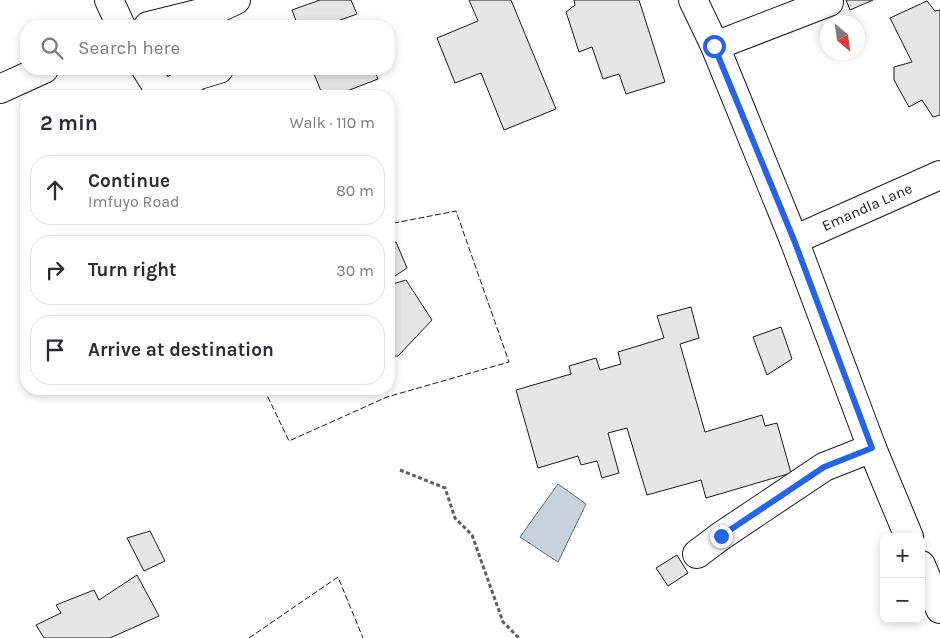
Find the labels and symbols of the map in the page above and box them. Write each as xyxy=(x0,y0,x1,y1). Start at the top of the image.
north arrow xyxy=(820,15,865,60)
route start xyxy=(703,35,726,58)
street label: Emandla Lane xyxy=(819,179,915,235)
route end xyxy=(710,525,733,548)

